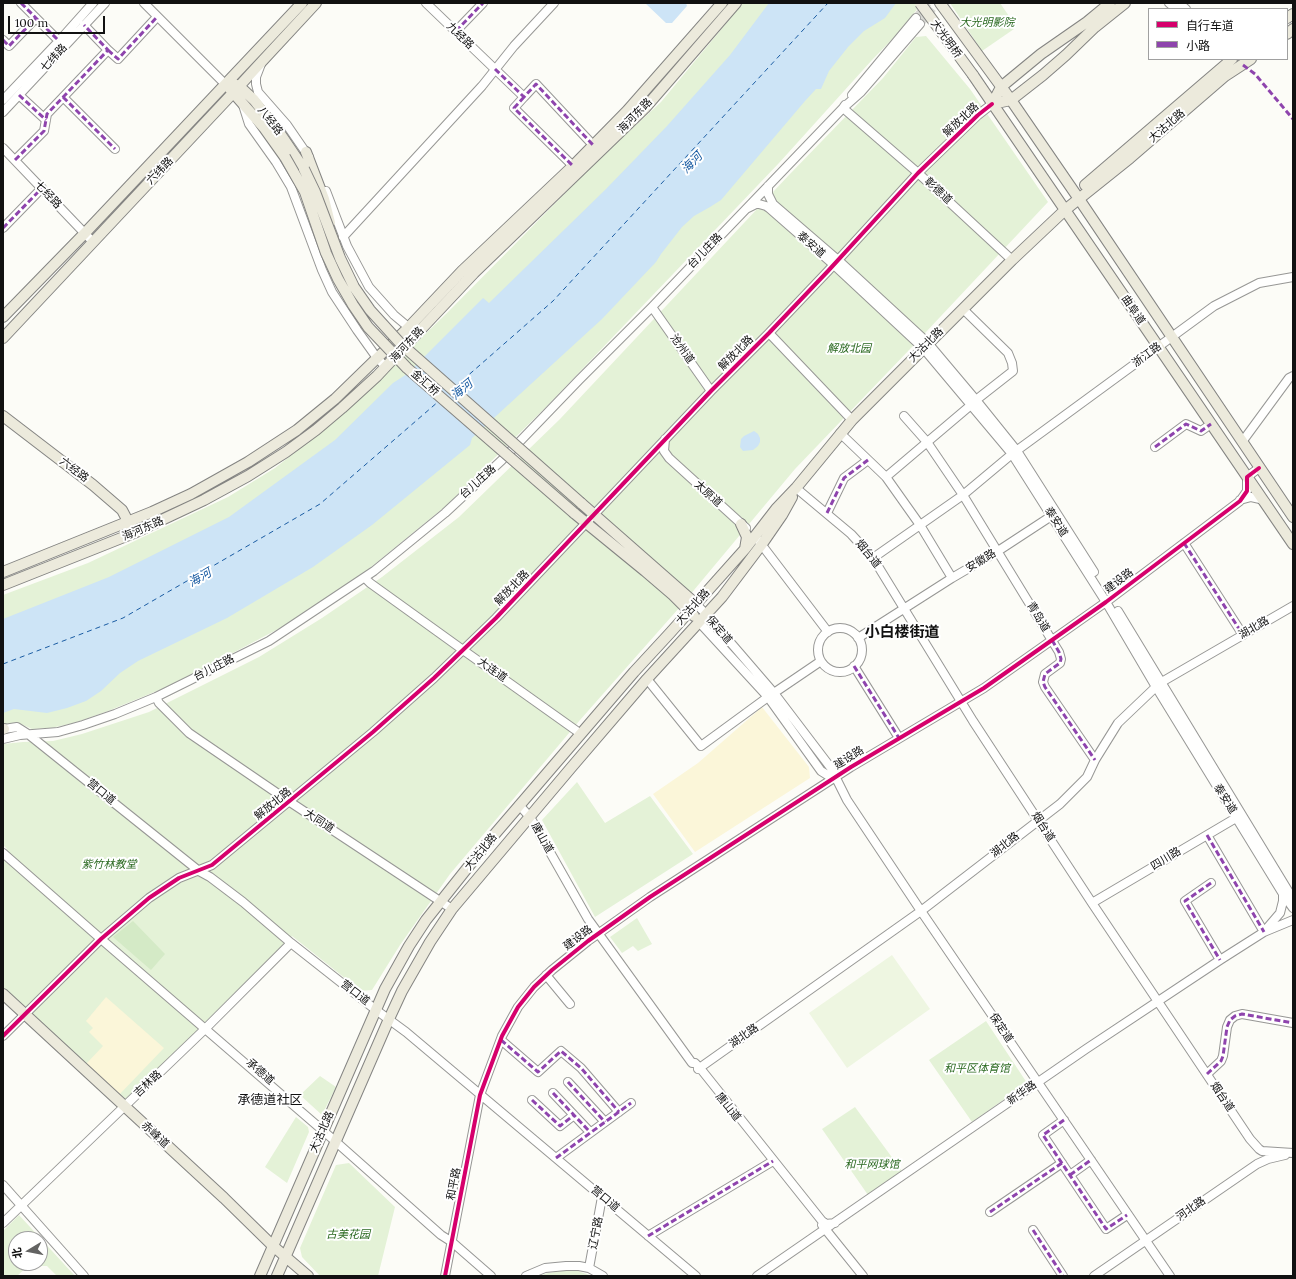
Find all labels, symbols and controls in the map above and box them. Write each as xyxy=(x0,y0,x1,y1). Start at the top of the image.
scale bar xyxy=(10,8,107,34)
legend xyxy=(1148,8,1288,60)
text: 100 m xyxy=(15,15,48,30)
park label: 大光明影院 xyxy=(960,16,1014,30)
street label: 大光明桥 xyxy=(928,17,964,61)
text: 自行车道 xyxy=(1186,18,1234,33)
street label: 九经路 xyxy=(444,20,476,52)
text: 小路 xyxy=(1186,38,1210,53)
street label: 七纬路 xyxy=(38,41,70,75)
street label: 海河东路 xyxy=(615,96,655,136)
street label: 解放北路 xyxy=(940,100,982,140)
street label: 八经路 xyxy=(255,104,285,138)
street label: 大沽北路 xyxy=(1146,107,1188,145)
water label: 海河 xyxy=(678,149,706,177)
street label: 六纬路 xyxy=(144,155,176,187)
street label: 彰德道 xyxy=(921,175,955,207)
street label: 七经路 xyxy=(32,179,64,211)
street label: 泰安道 xyxy=(794,229,828,261)
street label: 台儿庄路 xyxy=(685,231,725,271)
street label: 曲阜道 xyxy=(1118,293,1148,327)
street label: 海河东路 xyxy=(387,324,427,366)
street label: 大沽北路 xyxy=(906,325,946,365)
street label: 沧州道 xyxy=(667,332,697,366)
street label: 解放北路 xyxy=(716,333,756,373)
street label: 浙江路 xyxy=(1130,340,1164,370)
park label: 解放北园 xyxy=(827,342,871,356)
street label: 金汇桥 xyxy=(408,367,442,399)
water label: 海河 xyxy=(448,377,476,403)
street label: 六经路 xyxy=(57,455,91,485)
street label: 台儿庄路 xyxy=(457,462,499,502)
street label: 太原道 xyxy=(691,478,725,510)
street label: 泰安道 xyxy=(1042,505,1070,539)
street label: 海河东路 xyxy=(120,514,166,544)
street label: 烟台道 xyxy=(852,537,884,571)
street label: 安徽路 xyxy=(963,547,999,575)
water label: 海河 xyxy=(186,566,214,590)
street label: 建设路 xyxy=(1102,566,1136,596)
street label: 解放北路 xyxy=(492,568,532,608)
street label: 大沽北路 xyxy=(673,586,713,628)
street label: 青岛道 xyxy=(1024,599,1052,635)
street label: 保定道 xyxy=(703,613,735,647)
street label: 湖北路 xyxy=(1236,614,1272,642)
district label: 小白楼街道 xyxy=(865,624,939,642)
street label: 台儿庄路 xyxy=(191,652,237,684)
street label: 大连道 xyxy=(475,655,509,685)
street label: 建设路 xyxy=(832,744,866,772)
street label: 营口道 xyxy=(84,776,118,808)
street label: 泰安道 xyxy=(1211,782,1239,816)
street label: 解放北路 xyxy=(252,785,294,823)
street label: 大同道 xyxy=(302,806,336,836)
street label: 烟台道 xyxy=(1028,810,1058,844)
street label: 唐山道 xyxy=(528,820,556,856)
street label: 湖北路 xyxy=(988,830,1022,860)
street label: 大沽北路 xyxy=(462,831,500,873)
street label: 四川路 xyxy=(1148,845,1184,873)
park label: 紫竹林教堂 xyxy=(82,858,136,872)
street label: 建设路 xyxy=(561,923,595,953)
street label: 营口道 xyxy=(338,978,372,1008)
street label: 保定道 xyxy=(986,1011,1016,1045)
street label: 湖北路 xyxy=(727,1021,761,1051)
street label: 承德道 xyxy=(243,1056,277,1088)
park label: 和平区体育馆 xyxy=(944,1062,1010,1076)
street label: 吉林路 xyxy=(131,1068,165,1100)
street label: 新华路 xyxy=(1005,1078,1039,1108)
street label: 烟台道 xyxy=(1207,1080,1237,1114)
street label: 唐山道 xyxy=(712,1090,744,1124)
district label: 承德道社区 xyxy=(238,1092,302,1108)
street label: 大沽北路 xyxy=(307,1109,337,1155)
street label: 赤峰道 xyxy=(138,1119,172,1151)
park label: 和平网球馆 xyxy=(845,1158,899,1172)
street label: 和平路 xyxy=(444,1167,464,1201)
street label: 营口道 xyxy=(588,1183,622,1215)
street label: 河北路 xyxy=(1174,1194,1208,1224)
street label: 辽宁路 xyxy=(586,1216,606,1250)
park label: 古美花园 xyxy=(326,1228,370,1242)
north arrow xyxy=(8,1231,48,1271)
text: 北 xyxy=(9,1246,25,1260)

